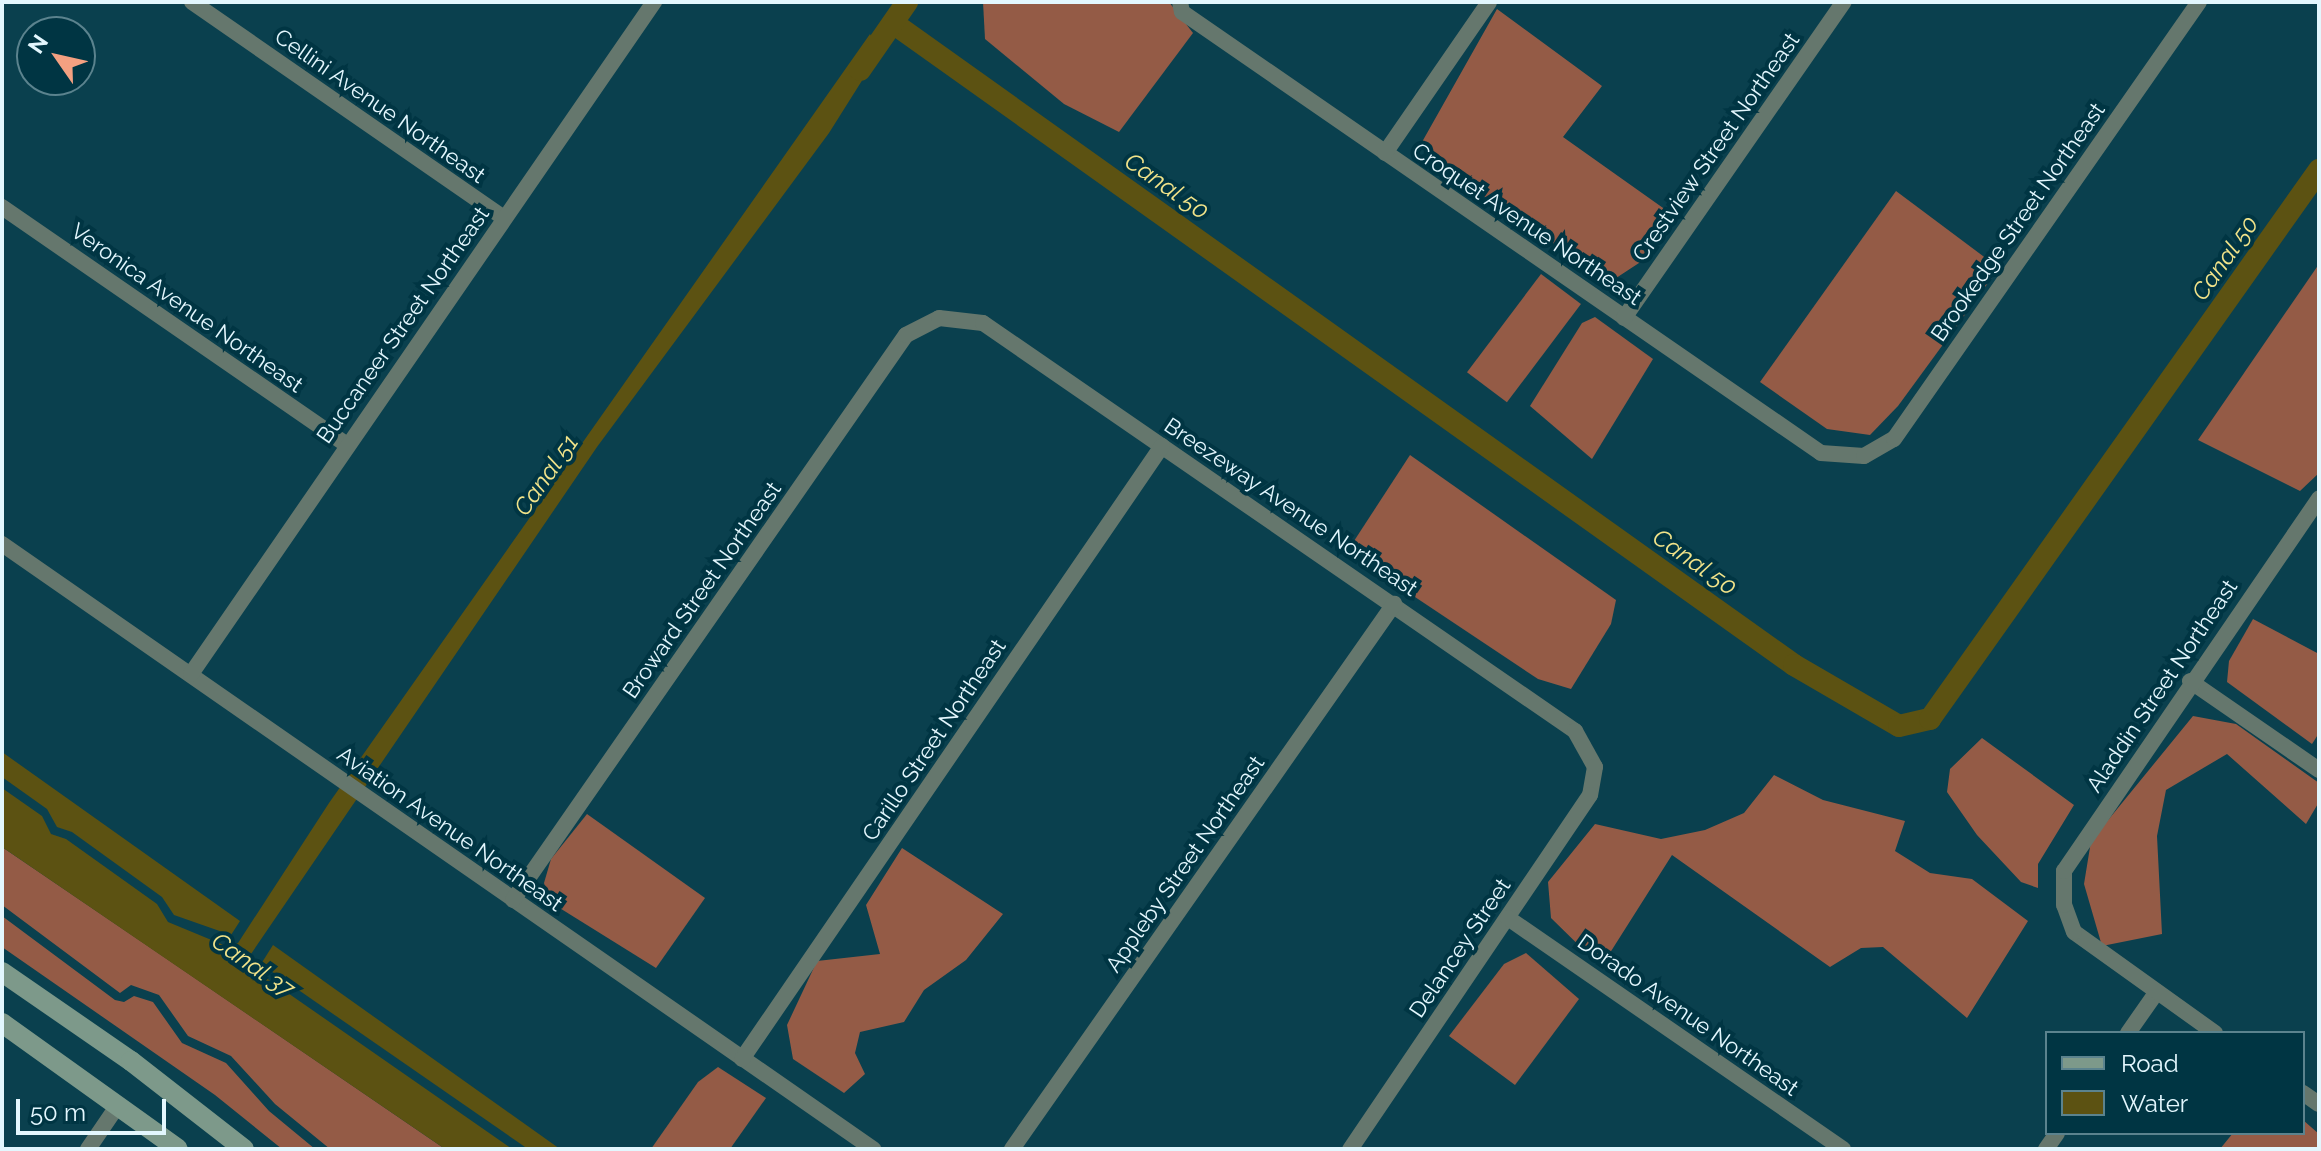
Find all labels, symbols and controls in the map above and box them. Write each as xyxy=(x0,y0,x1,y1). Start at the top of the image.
north arrow xyxy=(16,16,96,96)
street label: Cellini Avenue Northeast xyxy=(269,23,491,189)
street label: Crestview Street Northeast xyxy=(1627,27,1805,267)
text: N xyxy=(22,29,53,58)
street label: Brookedge Street Northeast xyxy=(1925,98,2111,346)
street label: Croquet Avenue Northeast xyxy=(1407,137,1647,311)
water label: Canal 50 xyxy=(1119,146,1215,226)
street label: Buccaneer Street Northeast xyxy=(311,201,495,449)
water label: Canal 50 xyxy=(2185,210,2265,306)
street label: Veronica Avenue Northeast xyxy=(66,218,308,398)
street label: Breezeway Avenue Northeast xyxy=(1159,412,1423,602)
water label: Canal 51 xyxy=(508,429,584,521)
street label: Broward Street Northeast xyxy=(617,477,787,703)
water label: Canal 50 xyxy=(1647,522,1743,602)
street label: Aladdin Street Northeast xyxy=(2081,575,2243,797)
street label: Carillo Street Northeast xyxy=(857,634,1011,846)
street label: Aviation Avenue Northeast xyxy=(332,741,568,917)
street label: Appleby Street Northeast xyxy=(1100,750,1270,978)
street label: Delancey Street xyxy=(1404,873,1516,1023)
water label: Canal 37 xyxy=(206,926,300,1004)
street label: Dorado Avenue Northeast xyxy=(1572,928,1804,1102)
legend xyxy=(2045,1031,2305,1135)
text: Road xyxy=(2121,1049,2179,1078)
scale bar xyxy=(20,1083,170,1133)
text: Water xyxy=(2121,1089,2188,1118)
text: 50 m xyxy=(30,1098,86,1127)

